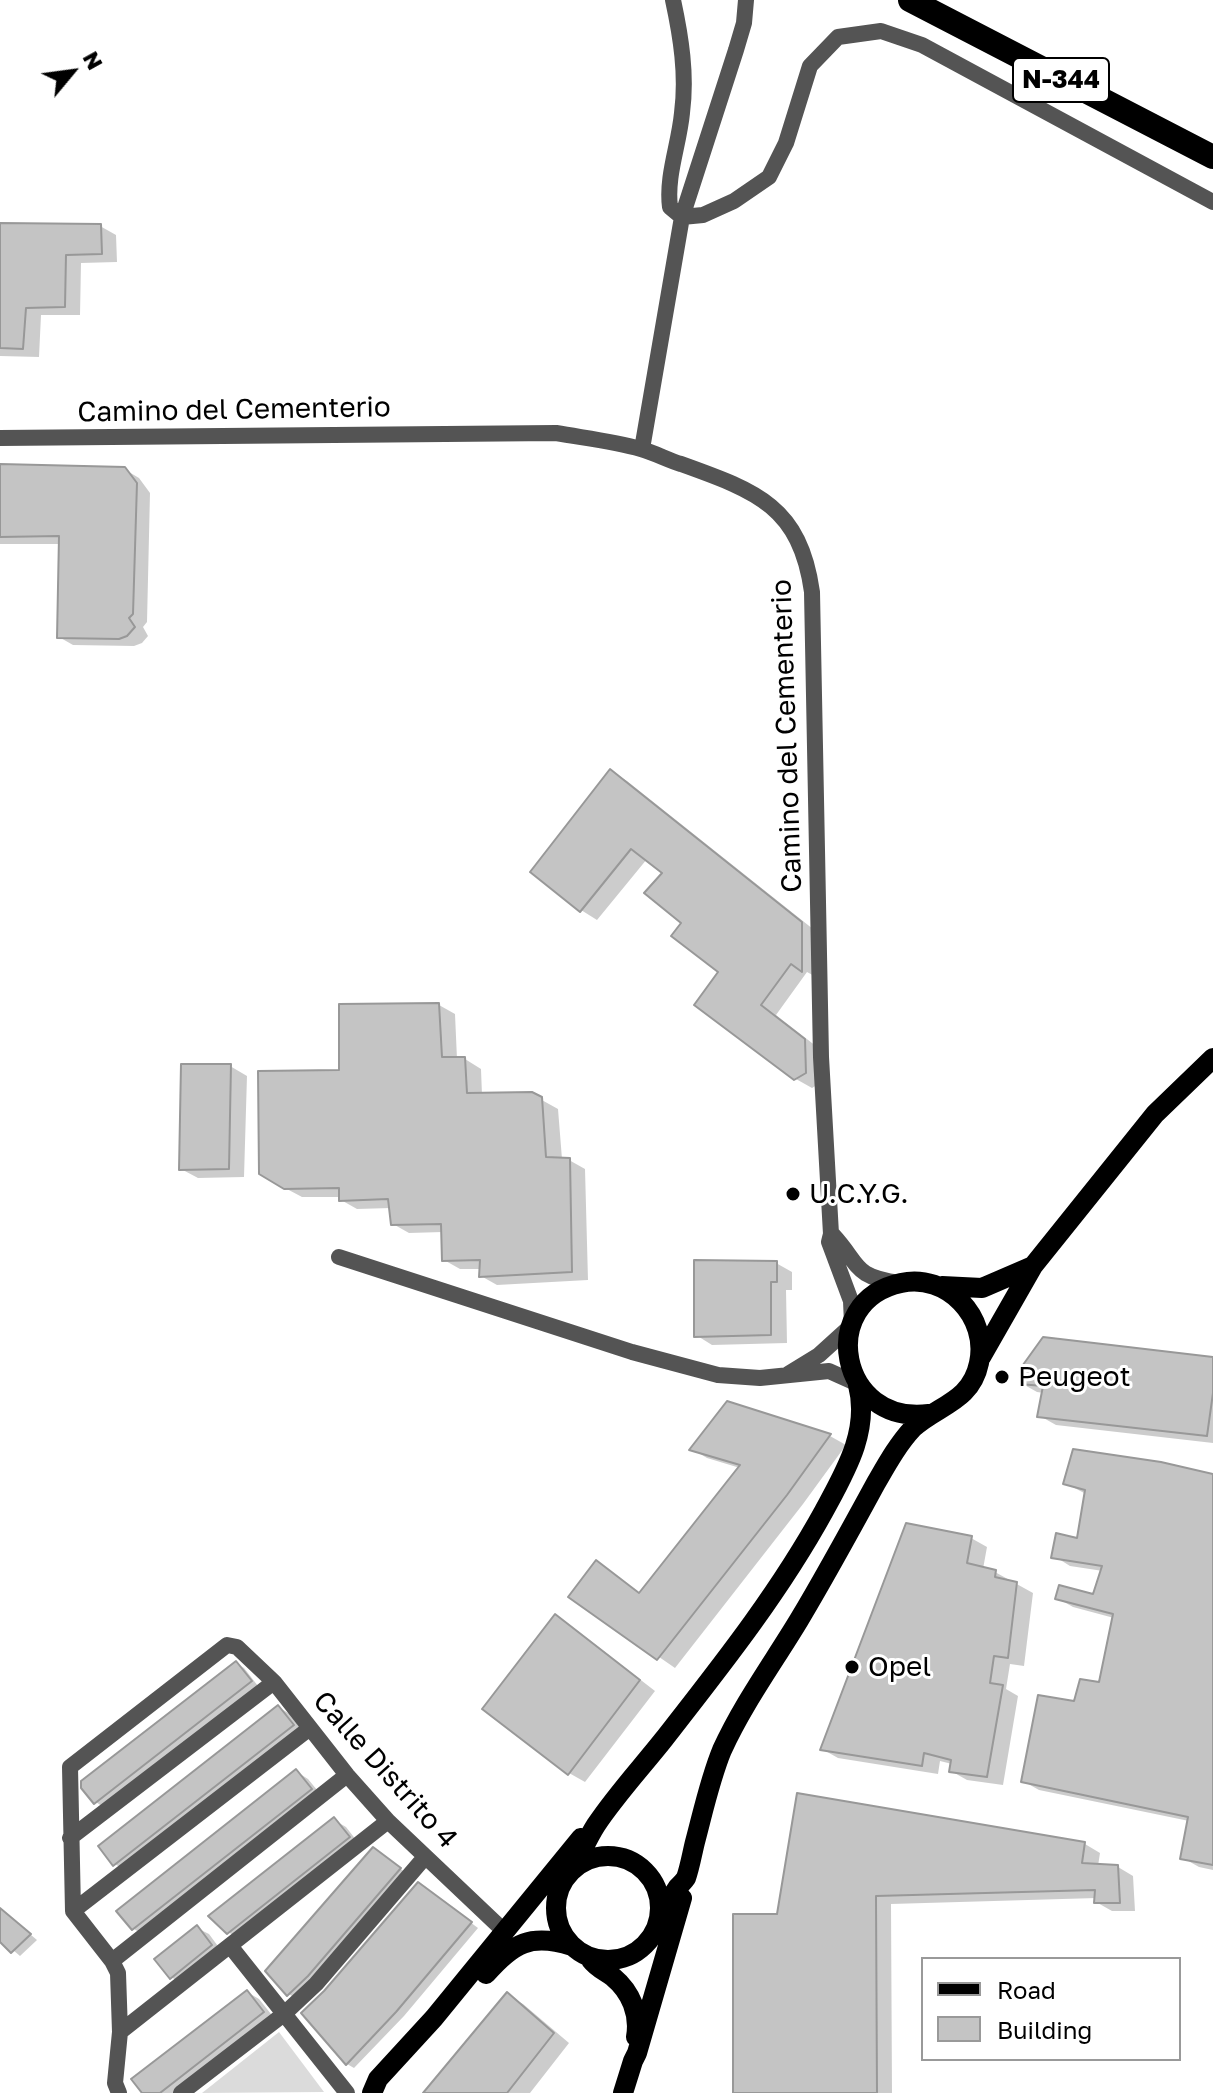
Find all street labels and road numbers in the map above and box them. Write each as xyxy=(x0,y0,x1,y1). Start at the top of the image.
road number: N-344 xyxy=(1013,58,1109,102)
street label: Camino del Cementerio xyxy=(77,390,391,430)
street label: Camino del Cementerio xyxy=(765,579,809,893)
street label: Calle Distrito 4 xyxy=(306,1685,464,1855)

